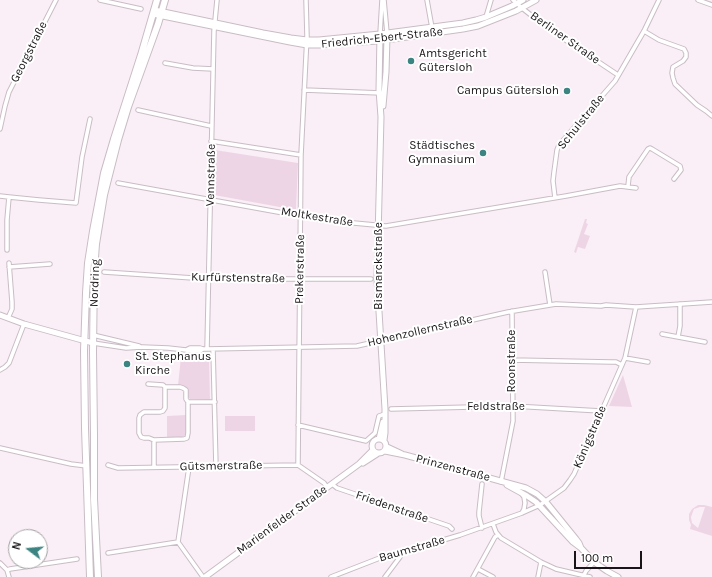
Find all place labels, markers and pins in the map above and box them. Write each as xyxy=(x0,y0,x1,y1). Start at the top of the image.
place label: Amtsgericht Gütersloh xyxy=(419,47,487,75)
marker: Amtsgericht Gütersloh xyxy=(406,56,416,66)
place label: Campus Gütersloh xyxy=(457,84,559,98)
marker: Campus Gütersloh xyxy=(562,86,572,96)
place label: Städtisches Gymnasium xyxy=(408,139,475,167)
marker: Städtisches Gymnasium xyxy=(478,148,488,158)
place label: St. Stephanus Kirche xyxy=(135,350,211,378)
marker: St. Stephanus Kirche xyxy=(122,359,132,369)

